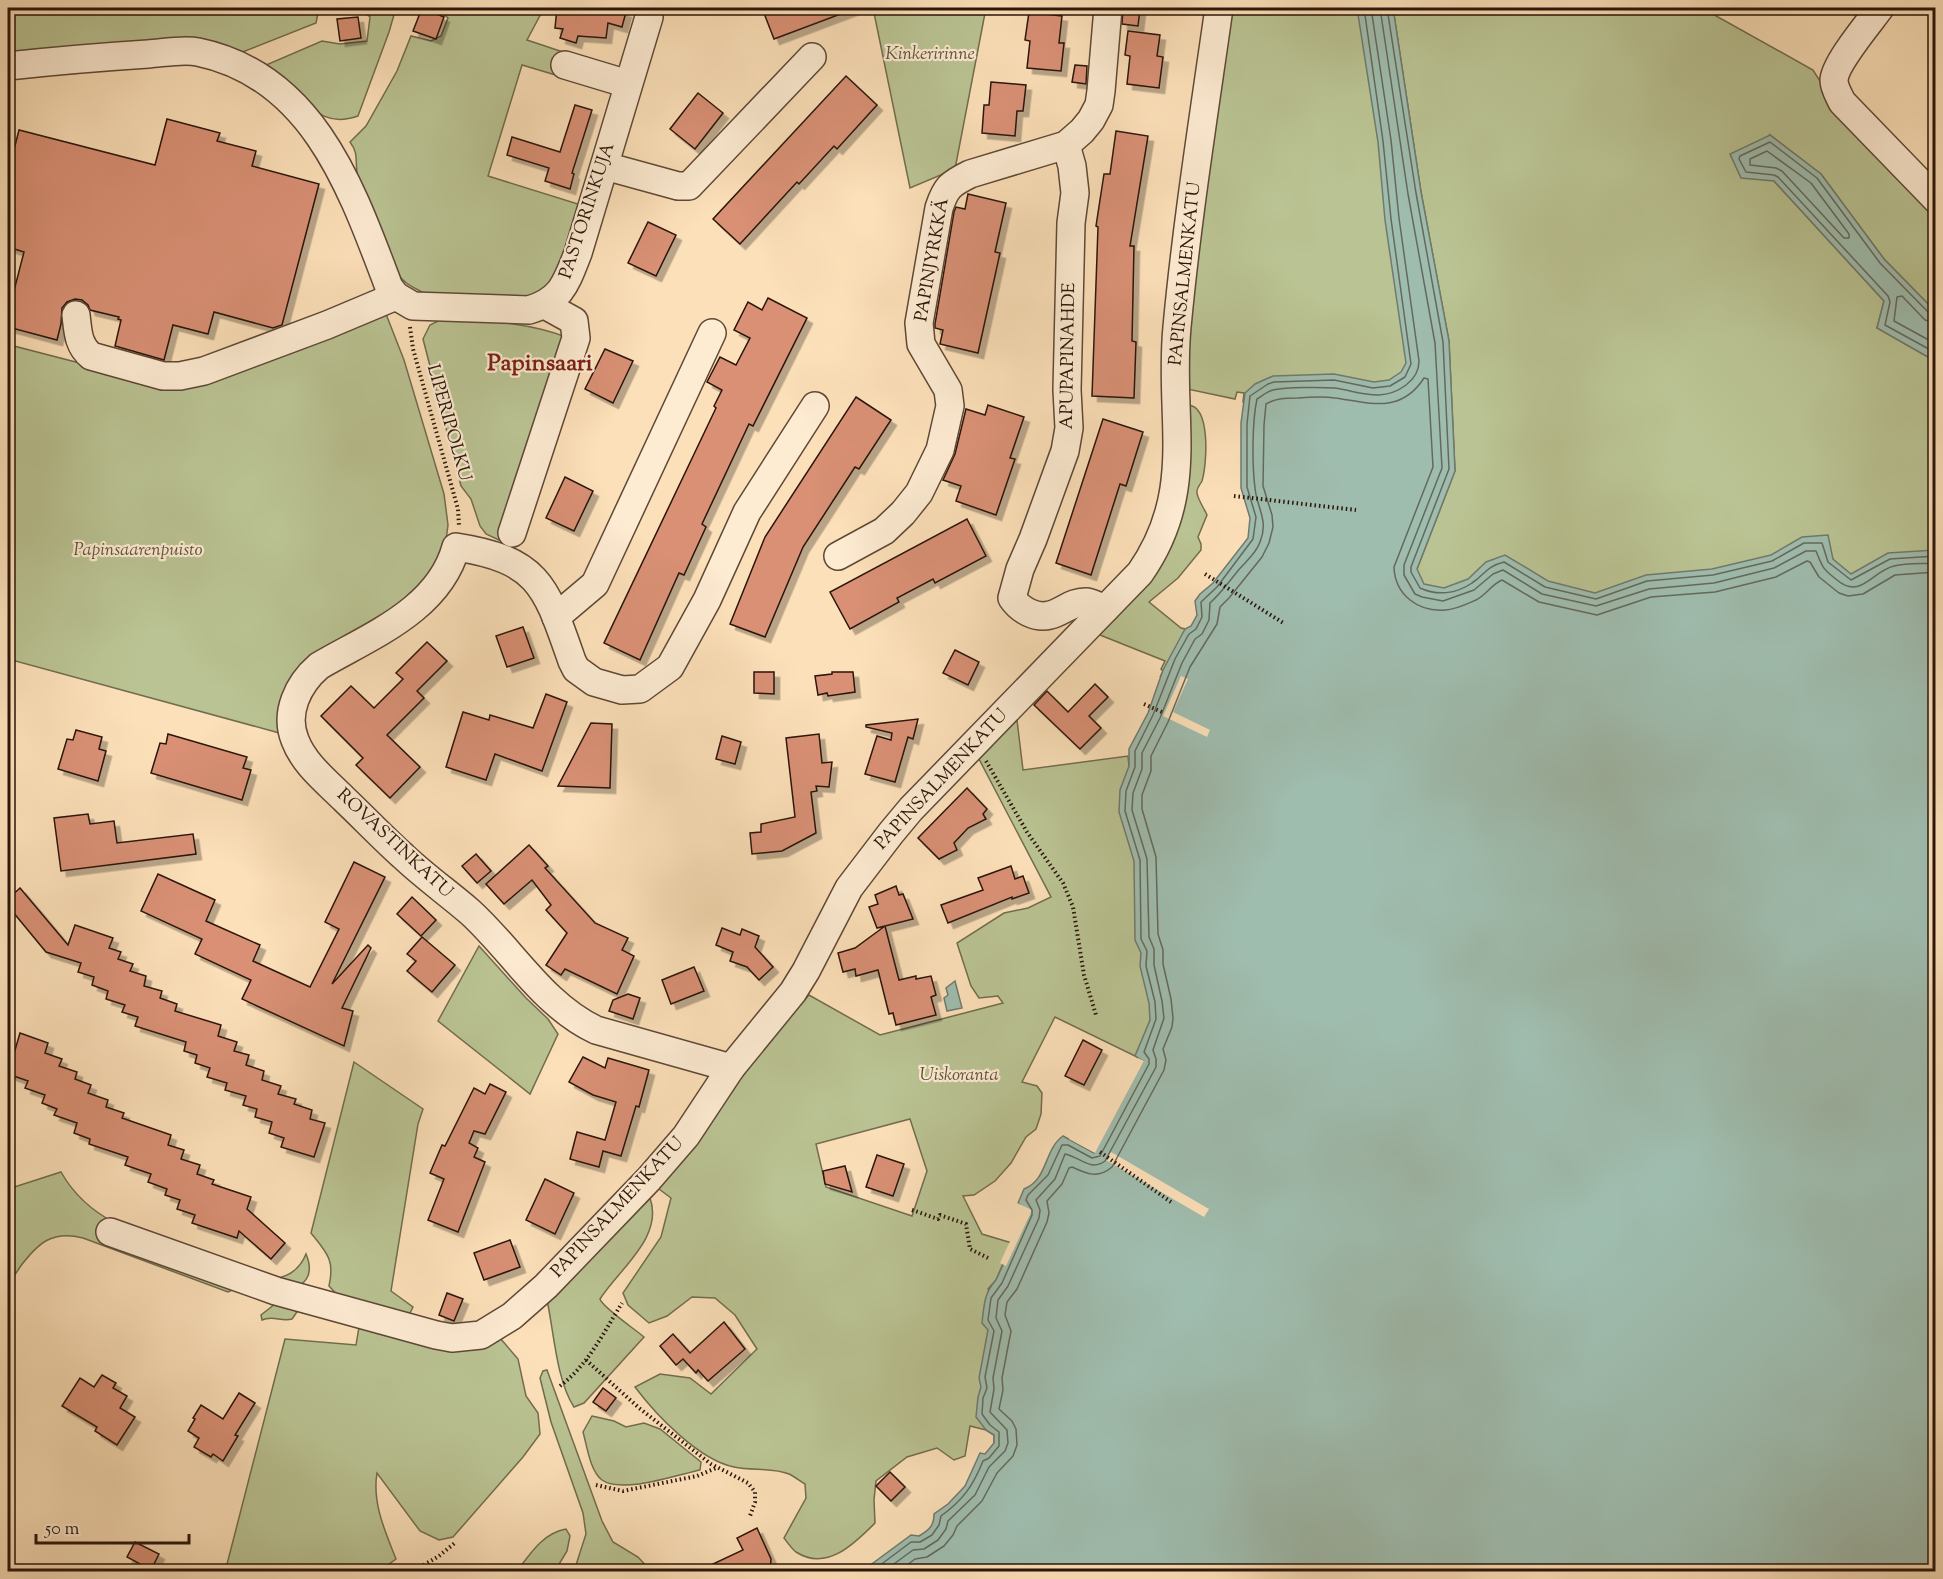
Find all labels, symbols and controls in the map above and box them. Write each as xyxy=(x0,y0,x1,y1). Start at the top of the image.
park label: Kinkeririnne xyxy=(885,42,975,68)
street label: PASTORINKUJA xyxy=(554,139,622,283)
street label: PAPINSALMENKATU xyxy=(1163,181,1209,367)
street label: PAPINJYRKKÄ xyxy=(909,196,957,324)
street label: APUPAPINAHDE xyxy=(1055,282,1083,430)
district label: Papinsaari xyxy=(487,347,593,381)
street label: LIPERIPOLKU xyxy=(419,362,477,485)
park label: Papinsaarenpuisto xyxy=(73,538,203,564)
street label: PAPINSALMENKATU xyxy=(870,703,1015,856)
street label: ROVASTINKATU xyxy=(330,783,458,905)
park label: Uiskoranta xyxy=(919,1063,999,1089)
street label: PAPINSALMENKATU xyxy=(546,1131,691,1284)
scale bar xyxy=(36,1507,189,1545)
text: 50 m xyxy=(44,1517,80,1543)

